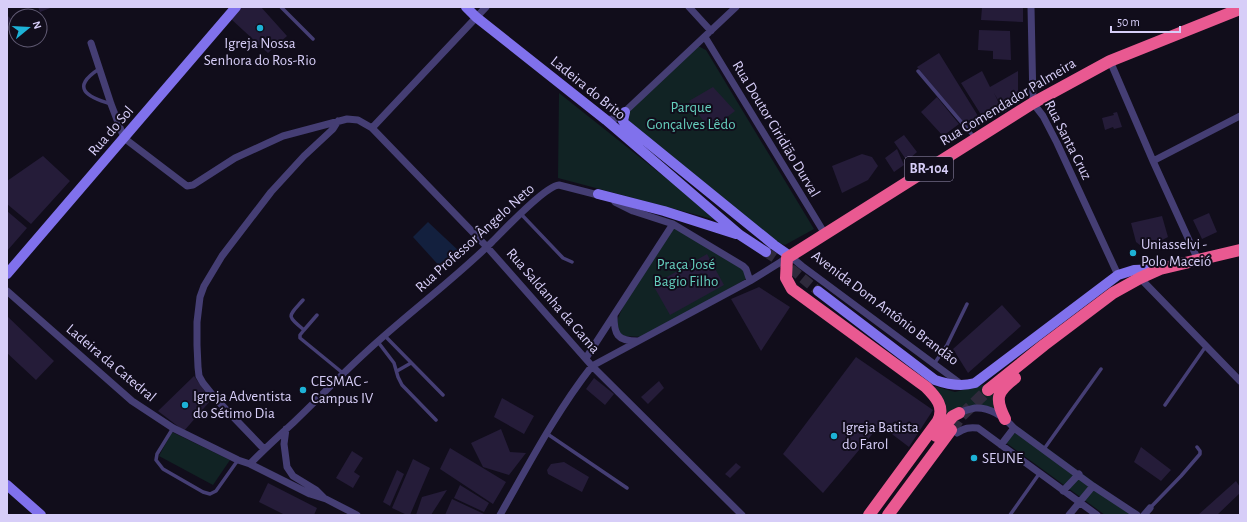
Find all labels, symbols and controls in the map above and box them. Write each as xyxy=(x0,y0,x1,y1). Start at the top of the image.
north arrow xyxy=(8,8,48,48)
scale bar xyxy=(1111,8,1180,34)
text: 50 m xyxy=(1117,16,1140,28)
text: N xyxy=(31,20,43,30)
marker: Igreja Nossa Senhora do Ros-Rio xyxy=(255,23,265,33)
place label: Igreja Nossa Senhora do Ros-Rio xyxy=(204,36,316,68)
street label: Ladeira do Brito xyxy=(548,53,628,123)
street label: Rua Comendador Palmeira xyxy=(937,55,1079,149)
street label: Rua Doutor Ciridião Durval xyxy=(729,58,823,200)
street label: Rua Santa Cruz xyxy=(1042,98,1094,182)
park label: Parque Gonçalves Lêdo xyxy=(646,100,736,132)
street label: Rua do Sol xyxy=(85,103,137,159)
road number: BR-104 xyxy=(905,157,953,181)
street label: Rua Professor Ângelo Neto xyxy=(412,180,537,295)
place label: Uniasselvi - Polo Maceió xyxy=(1141,237,1211,269)
street label: Rua Saldanha da Gama xyxy=(503,246,603,356)
street label: Avenida Dom Antônio Brandão xyxy=(809,248,961,368)
marker: Uniasselvi - Polo Maceió xyxy=(1128,248,1138,258)
park label: Praça José Bagio Filho xyxy=(654,257,718,289)
street label: Ladeira da Catedral xyxy=(63,321,159,405)
place label: CESMAC - Campus IV xyxy=(311,374,374,406)
marker: CESMAC - Campus IV xyxy=(298,385,308,395)
place label: Igreja Adventista do Sétimo Dia xyxy=(193,389,292,421)
marker: Igreja Adventista do Sétimo Dia xyxy=(180,400,190,410)
place label: Igreja Batista do Farol xyxy=(842,420,919,452)
marker: Igreja Batista do Farol xyxy=(829,431,839,441)
place label: SEUNE xyxy=(982,451,1023,466)
marker: SEUNE xyxy=(969,453,979,463)

